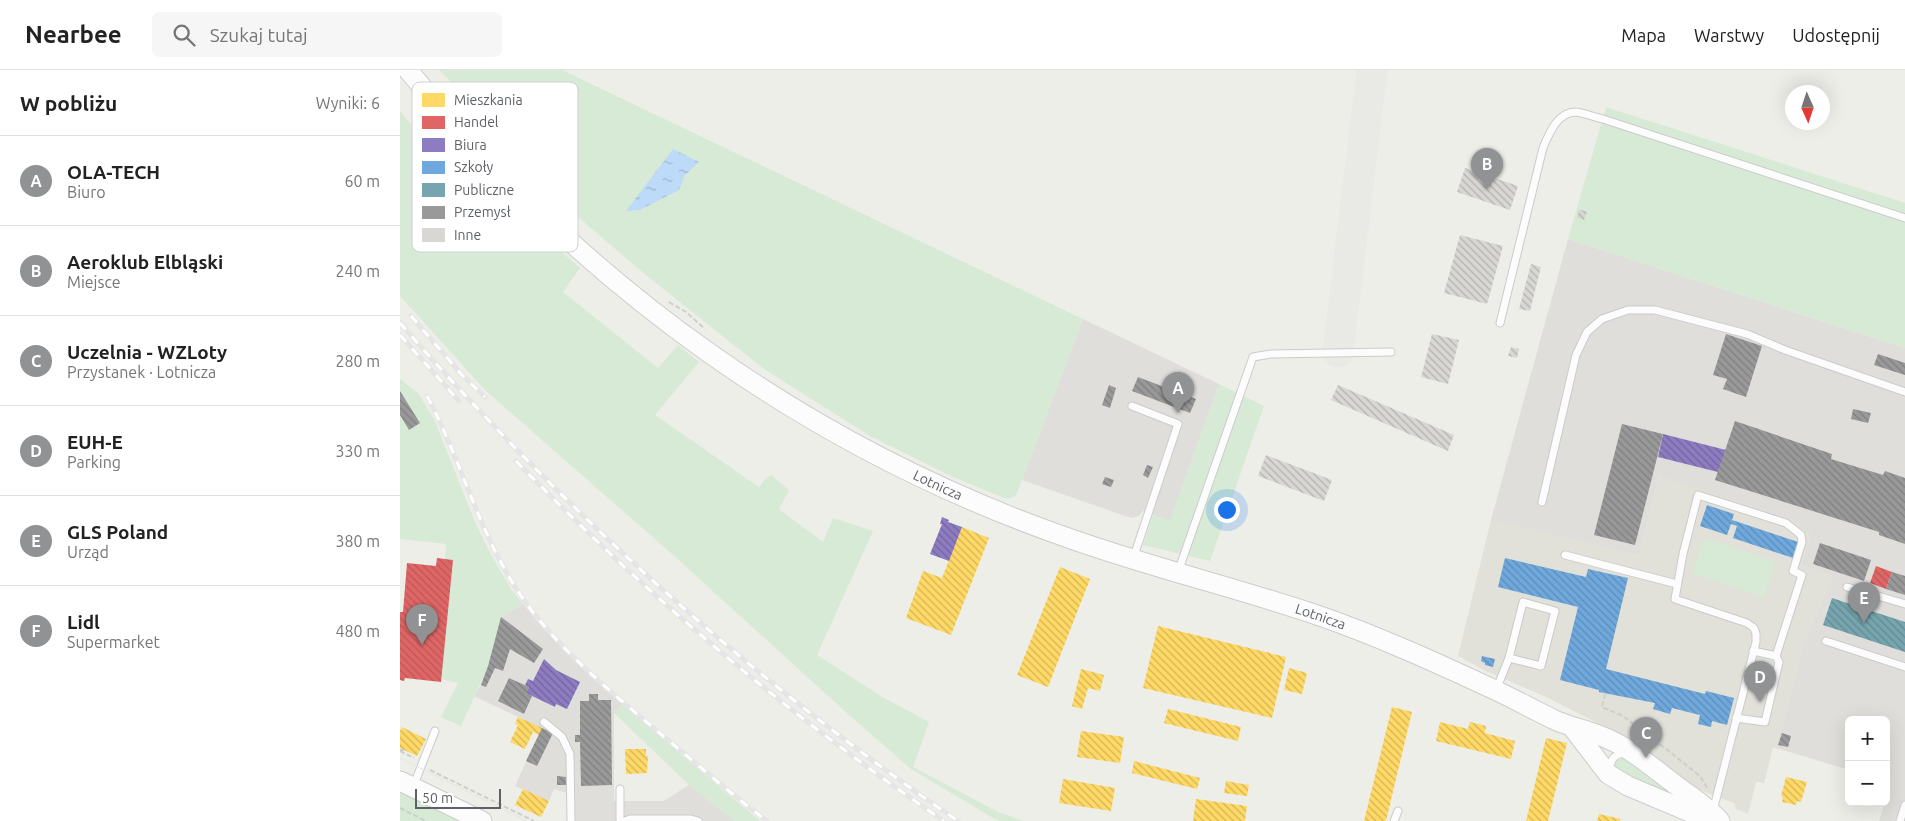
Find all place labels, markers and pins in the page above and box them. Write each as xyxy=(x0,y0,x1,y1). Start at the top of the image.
pin: B xyxy=(1471,148,1503,189)
pin: A xyxy=(1162,372,1194,413)
pin: E xyxy=(1848,582,1880,623)
pin: F xyxy=(406,604,438,645)
pin: D xyxy=(1744,661,1776,702)
pin: C xyxy=(1630,717,1662,758)

